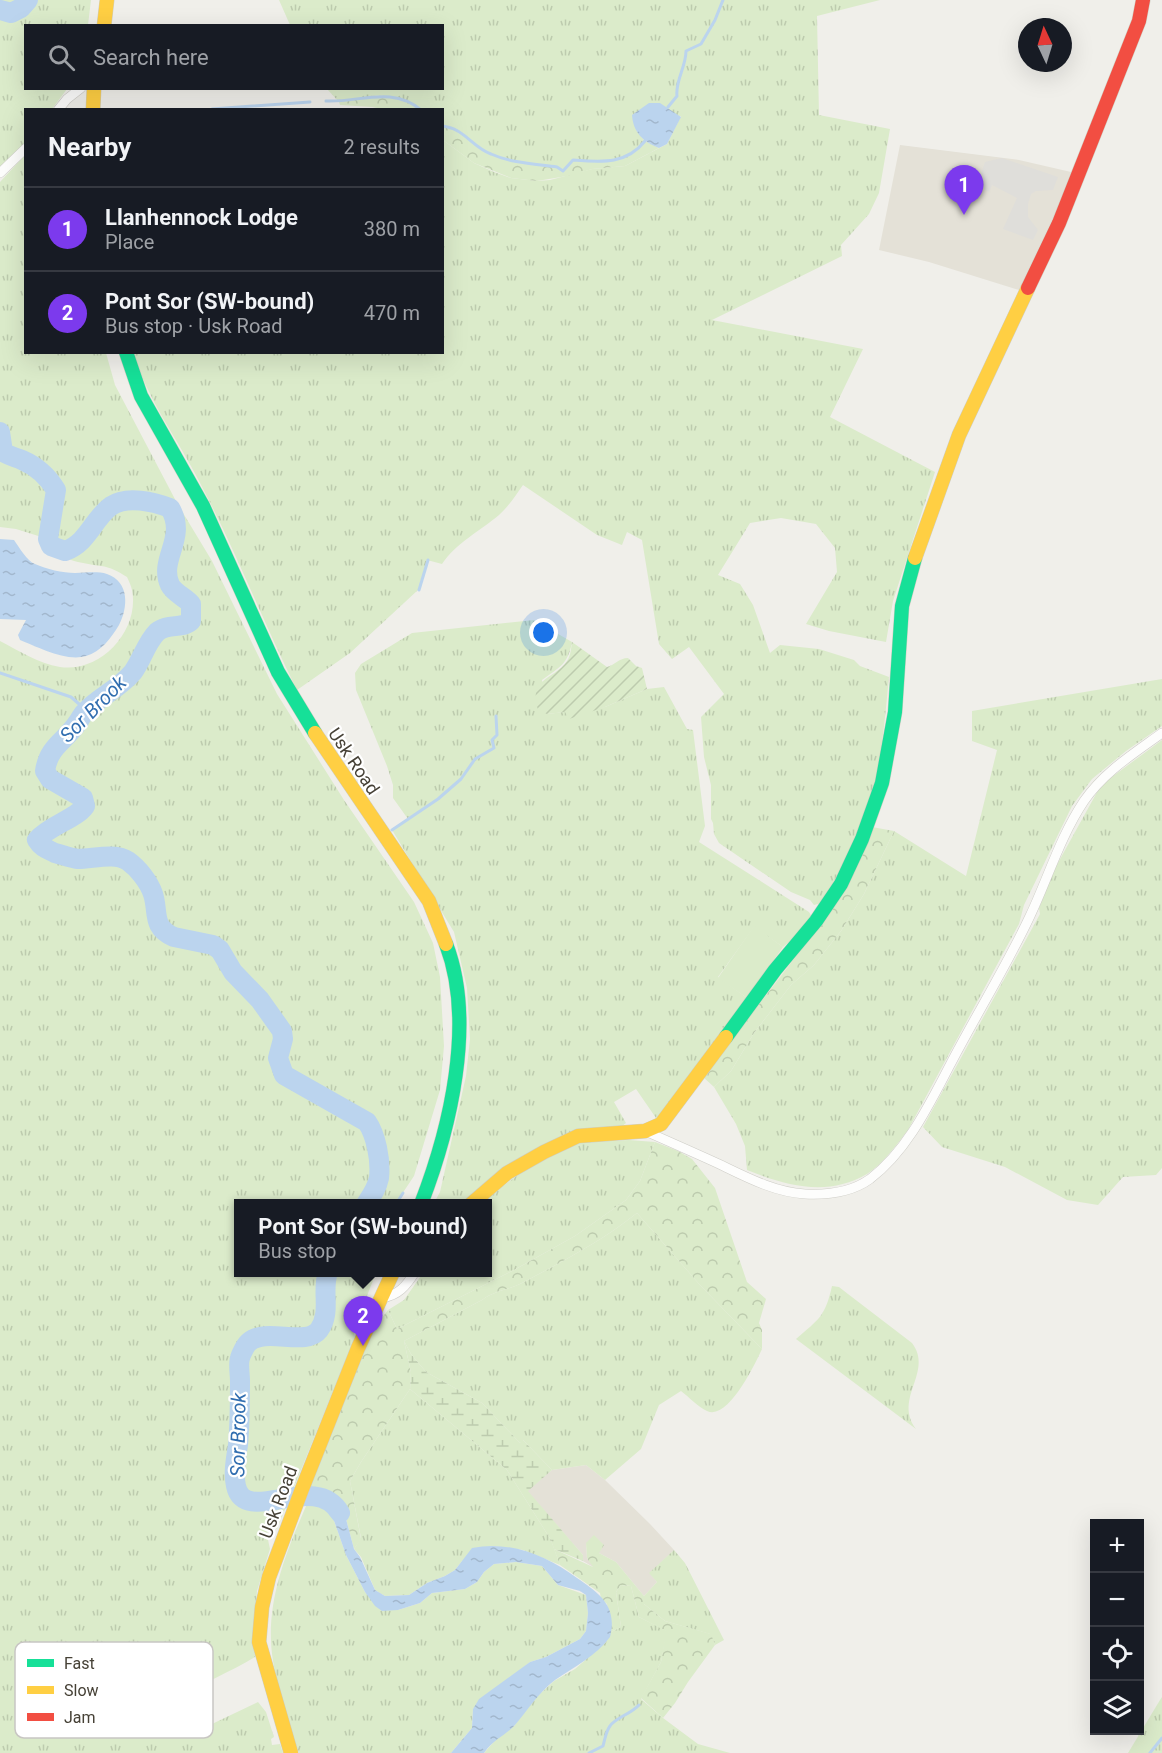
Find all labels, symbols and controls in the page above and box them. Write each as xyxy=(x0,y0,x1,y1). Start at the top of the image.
north arrow xyxy=(1018,18,1072,72)
search box xyxy=(24,24,444,90)
icon: search xyxy=(45,41,78,74)
text: Search here xyxy=(93,45,209,70)
text: Nearby xyxy=(48,132,131,162)
text: 2 results xyxy=(344,135,420,159)
pin: 1 xyxy=(944,166,984,215)
text: Llanhennock Lodge xyxy=(105,205,298,230)
text: 1 xyxy=(62,217,73,241)
text: 380 m xyxy=(364,217,420,241)
text: Place xyxy=(105,230,154,254)
text: Pont Sor (SW-bound) xyxy=(105,289,314,314)
text: 2 xyxy=(62,301,73,325)
text: 470 m xyxy=(364,301,420,325)
text: Bus stop · Usk Road xyxy=(105,314,283,338)
your location xyxy=(529,618,558,647)
water label: Sor Brook xyxy=(55,670,132,747)
street label: Usk Road xyxy=(324,724,384,798)
popup xyxy=(234,1199,492,1277)
text: Pont Sor (SW-bound) xyxy=(258,1214,468,1239)
text: Bus stop xyxy=(258,1239,336,1263)
pin: 2 xyxy=(344,1296,382,1346)
water label: Sor Brook xyxy=(225,1391,251,1477)
street label: Usk Road xyxy=(255,1463,301,1541)
map controls xyxy=(1090,1519,1144,1735)
button: + xyxy=(1090,1519,1144,1573)
button: − xyxy=(1090,1573,1144,1627)
button: locate xyxy=(1090,1627,1144,1681)
legend xyxy=(15,1642,213,1738)
text: Fast xyxy=(64,1654,95,1673)
text: Slow xyxy=(64,1681,99,1700)
button: layers xyxy=(1090,1681,1144,1735)
text: Jam xyxy=(64,1708,96,1727)

